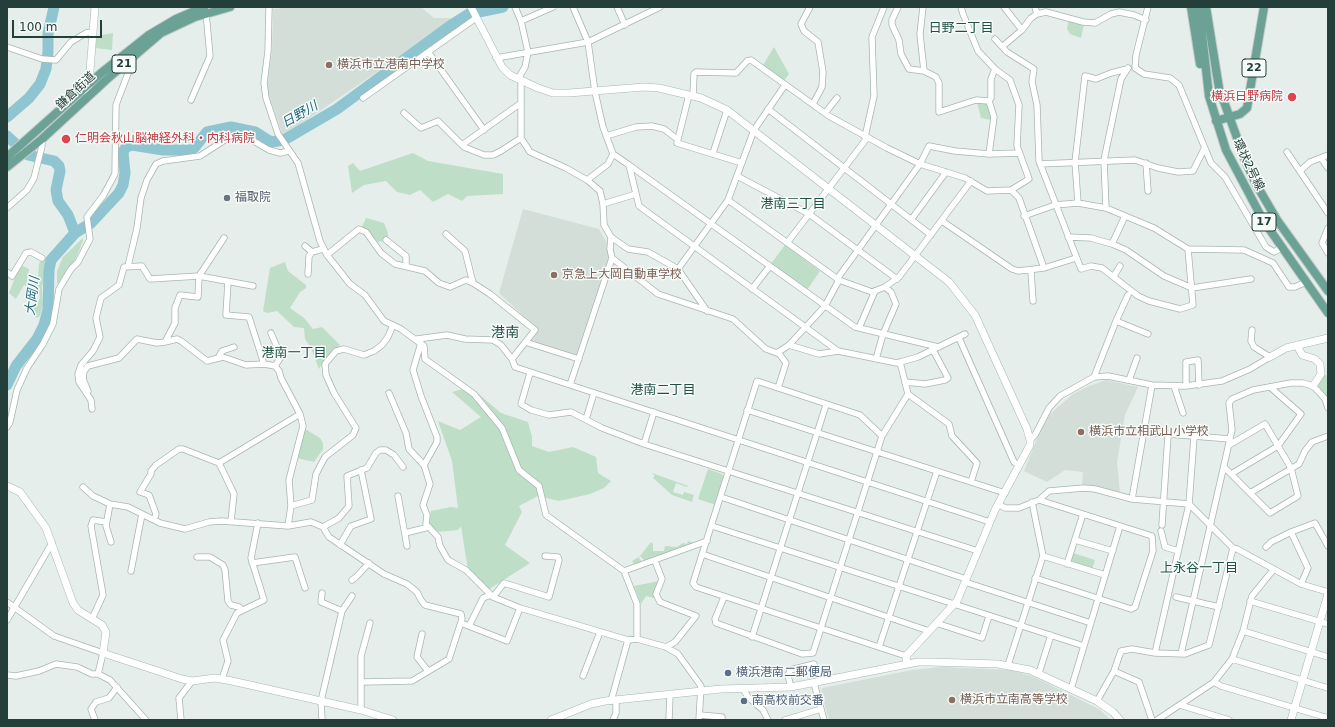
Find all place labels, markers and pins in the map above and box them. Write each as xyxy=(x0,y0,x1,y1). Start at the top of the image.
place label: 横浜市立港南中学校 xyxy=(337,58,445,72)
marker: 横浜市立港南中学校 xyxy=(324,60,334,70)
place label: 横浜日野病院 xyxy=(1211,90,1283,104)
marker: 横浜日野病院 xyxy=(1286,91,1298,103)
place label: 仁明会秋山脳神経外科・内科病院 xyxy=(75,132,255,146)
marker: 仁明会秋山脳神経外科・内科病院 xyxy=(60,133,72,145)
place label: 福取院 xyxy=(235,191,271,205)
marker: 福取院 xyxy=(222,193,232,203)
place label: 京急上大岡自動車学校 xyxy=(562,268,682,282)
marker: 京急上大岡自動車学校 xyxy=(549,270,559,280)
place label: 横浜市立相武山小学校 xyxy=(1089,425,1209,439)
marker: 横浜市立相武山小学校 xyxy=(1076,427,1086,437)
place label: 横浜港南二郵便局 xyxy=(736,666,832,680)
marker: 横浜港南二郵便局 xyxy=(723,668,733,678)
place label: 横浜市立南高等学校 xyxy=(960,693,1068,707)
place label: 南高校前交番 xyxy=(752,694,824,708)
marker: 横浜市立南高等学校 xyxy=(947,695,957,705)
marker: 南高校前交番 xyxy=(739,696,749,706)

